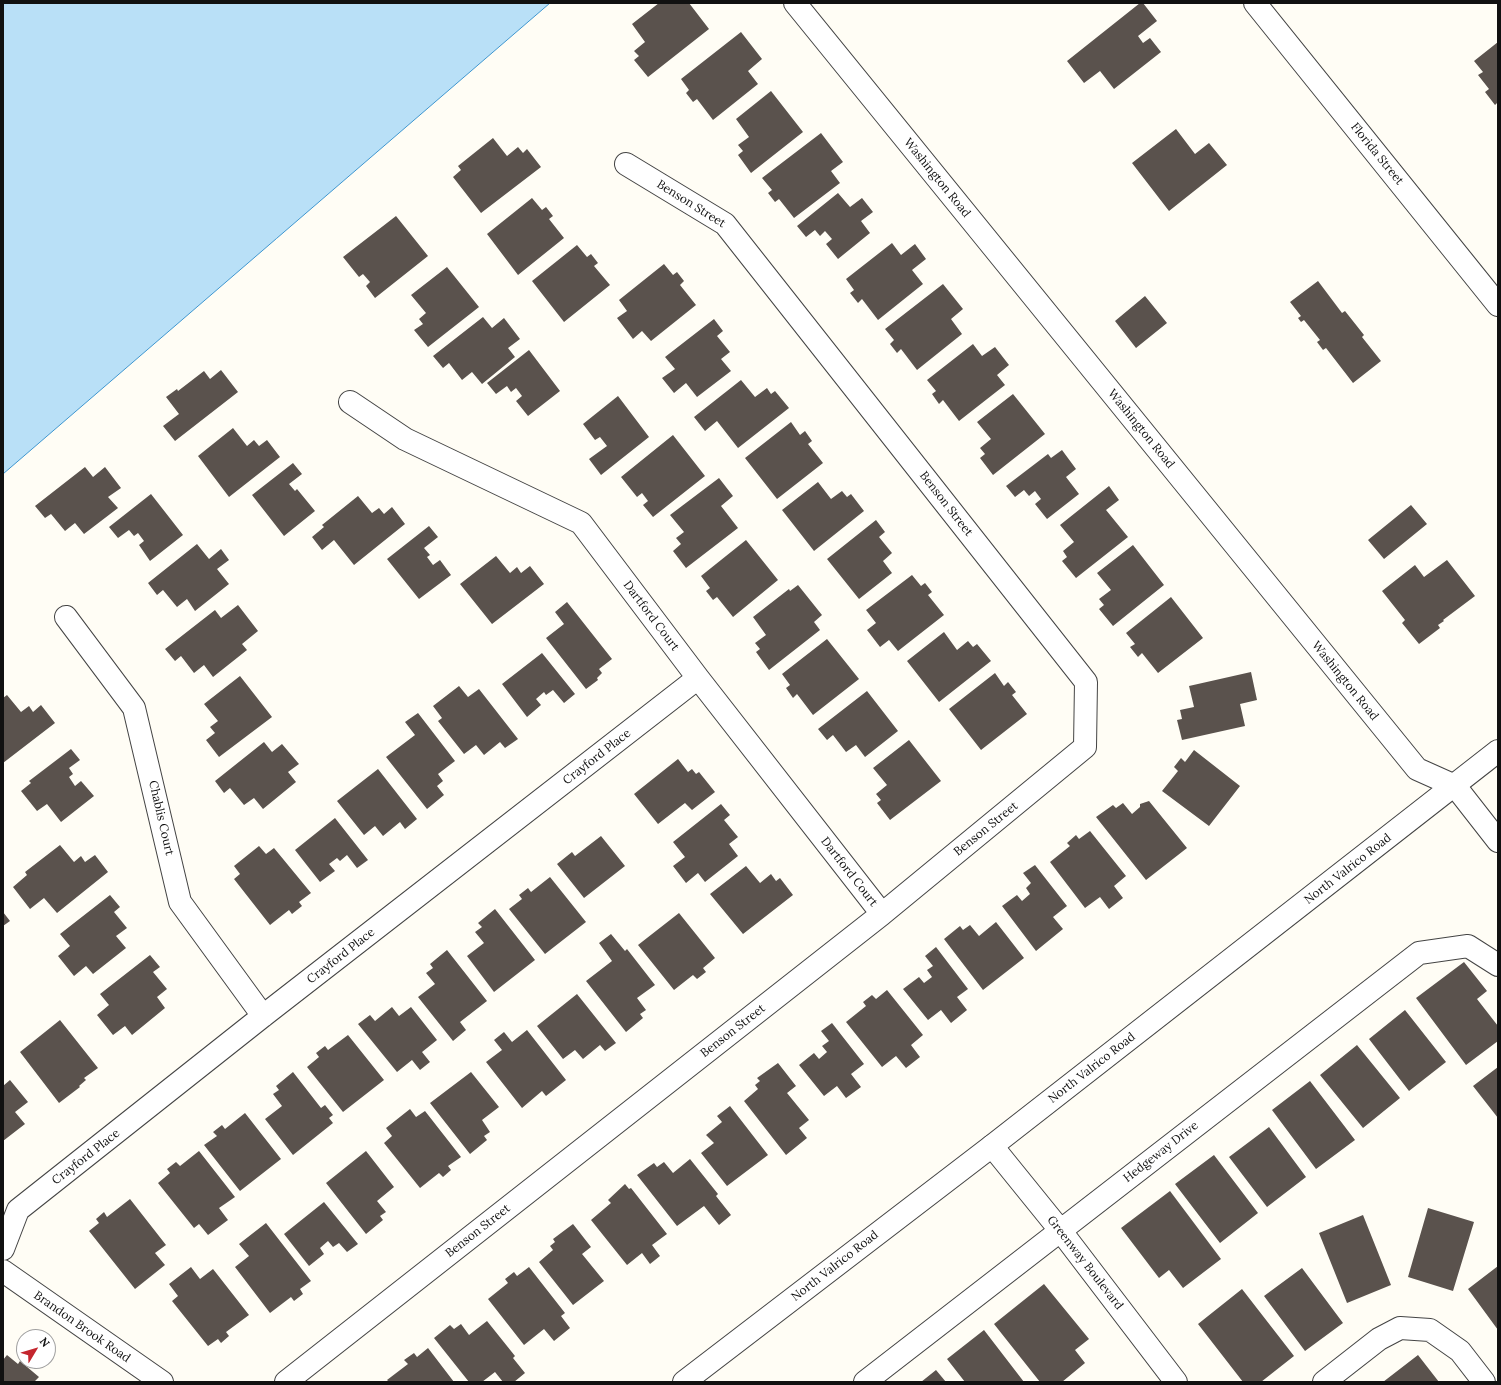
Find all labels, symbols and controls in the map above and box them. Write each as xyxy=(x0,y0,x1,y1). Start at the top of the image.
street label: Florida Street xyxy=(1347,120,1407,188)
street label: Washington Road xyxy=(901,136,973,220)
street label: Benson Street xyxy=(654,177,728,231)
street label: Washington Road xyxy=(1105,387,1177,471)
street label: Benson Street xyxy=(916,469,976,539)
street label: Dartford Court xyxy=(620,578,682,654)
street label: Washington Road xyxy=(1309,639,1381,723)
street label: Crayford Place xyxy=(560,726,634,788)
street label: Chablis Court xyxy=(145,779,177,857)
street label: Benson Street xyxy=(951,799,1021,859)
street label: North Valrico Road xyxy=(1302,831,1394,907)
street label: Dartford Court xyxy=(817,834,881,910)
street label: Crayford Place xyxy=(304,925,378,987)
street label: Benson Street xyxy=(698,1001,768,1061)
street label: North Valrico Road xyxy=(1046,1030,1138,1106)
street label: Hedgeway Drive xyxy=(1121,1118,1201,1186)
street label: Crayford Place xyxy=(49,1126,123,1188)
street label: Benson Street xyxy=(443,1201,513,1261)
street label: Greenway Boulevard xyxy=(1044,1213,1126,1313)
street label: North Valrico Road xyxy=(789,1228,881,1304)
street label: Brandon Brook Road xyxy=(31,1288,133,1366)
north arrow xyxy=(16,1329,56,1369)
text: N xyxy=(37,1335,53,1350)

